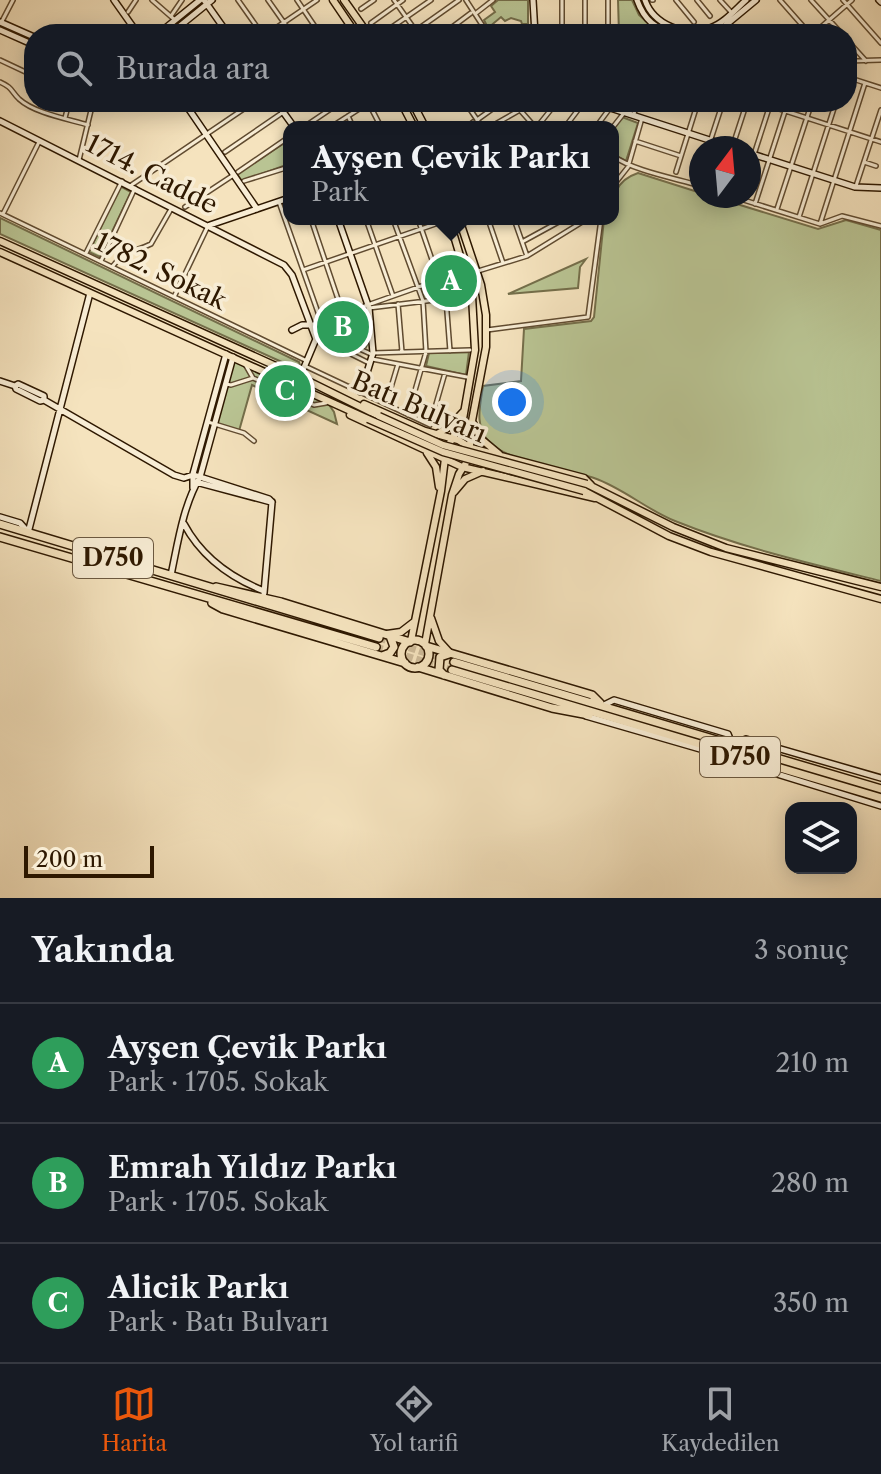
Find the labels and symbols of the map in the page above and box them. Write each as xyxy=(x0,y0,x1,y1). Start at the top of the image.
street label: 1714. Cadde xyxy=(81,127,223,221)
north arrow xyxy=(689,136,761,208)
street label: 1782. Sokak xyxy=(90,225,233,317)
pin: A xyxy=(425,251,477,311)
pin: B xyxy=(317,297,369,357)
pin: C xyxy=(259,361,311,421)
street label: Batı Bulvarı xyxy=(347,364,491,450)
your location xyxy=(492,382,532,422)
road number: D750 xyxy=(73,538,153,578)
road number: D750 xyxy=(700,737,780,777)
scale bar xyxy=(24,842,154,878)

